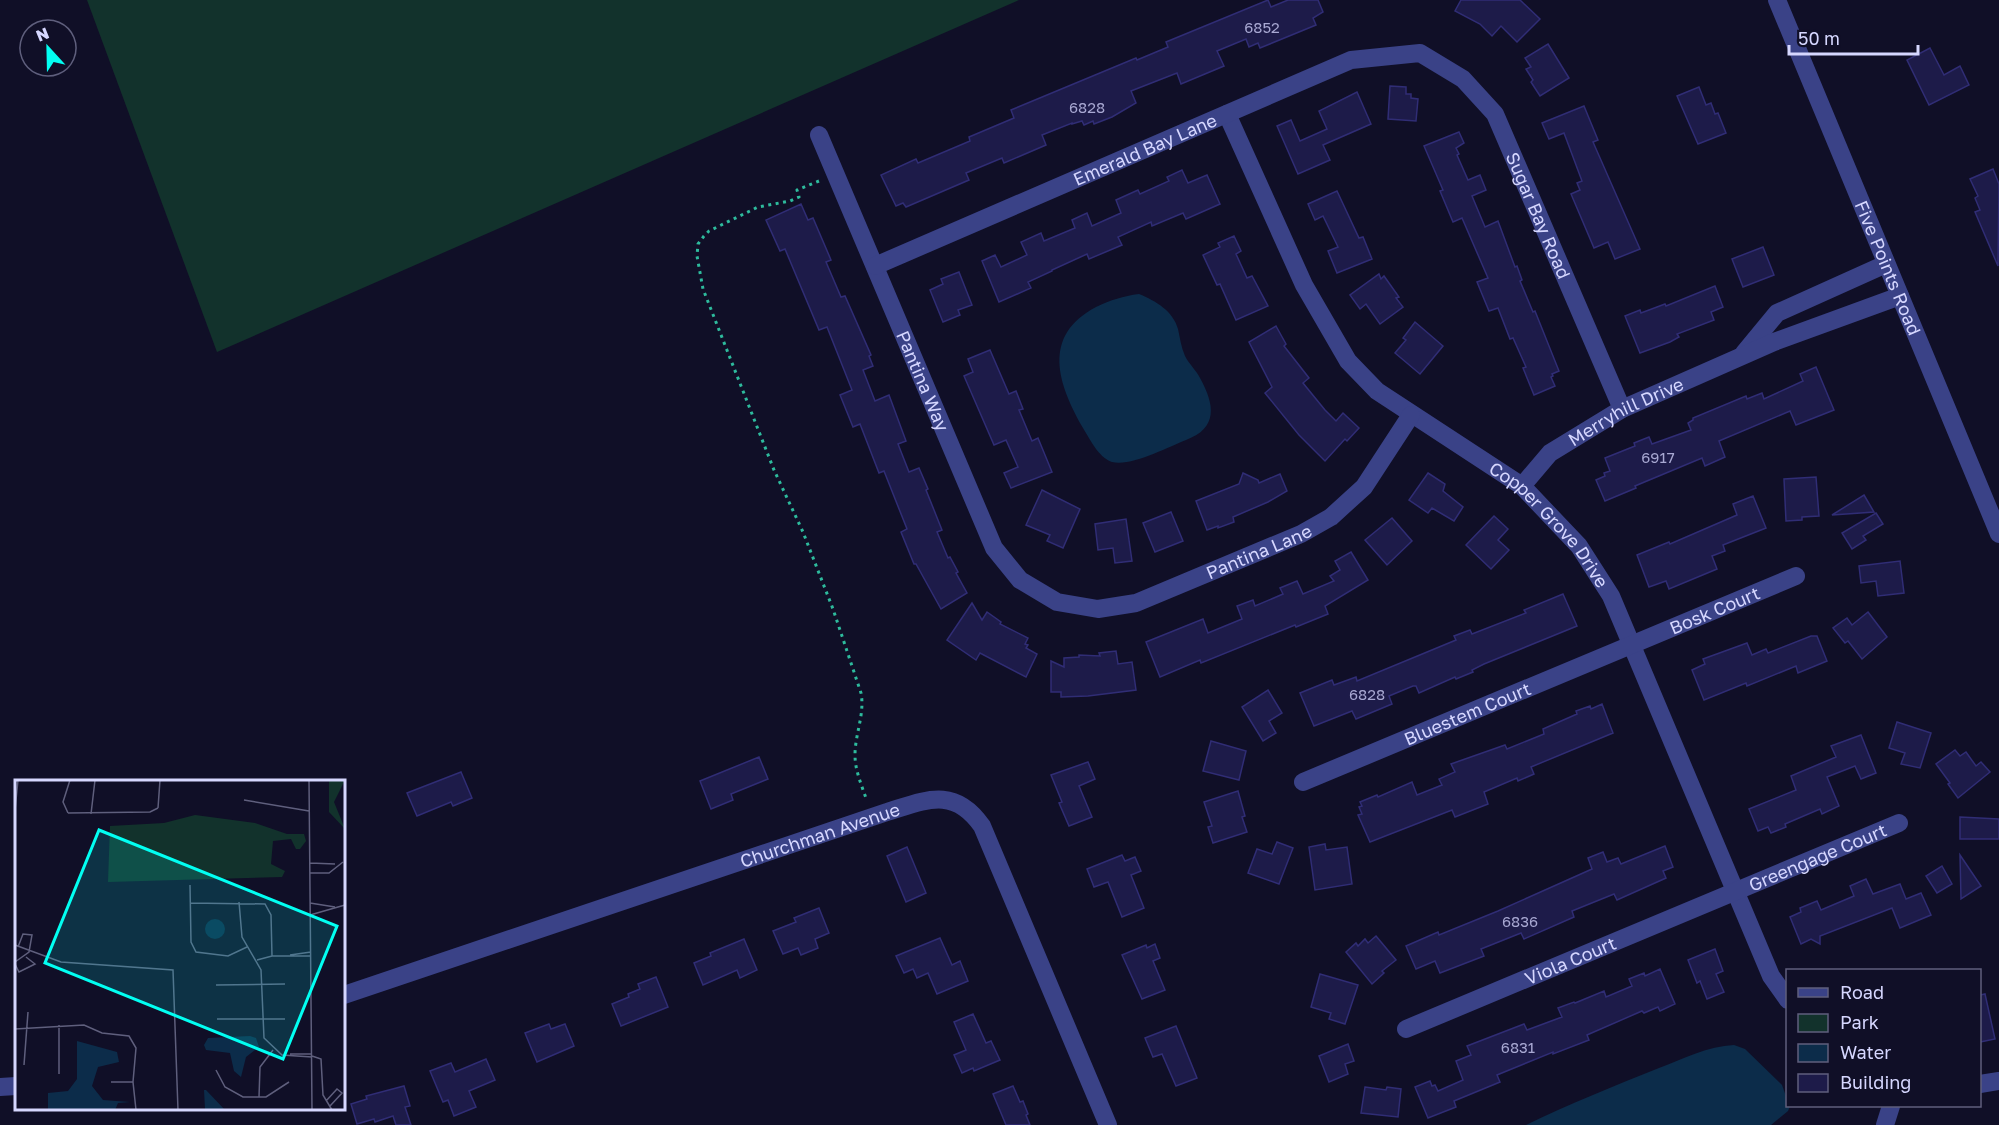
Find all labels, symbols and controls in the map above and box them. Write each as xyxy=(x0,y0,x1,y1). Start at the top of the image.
north arrow xyxy=(18,18,78,78)
house number: 6852 xyxy=(1244,18,1280,36)
scale bar xyxy=(1789,18,1918,56)
text: N xyxy=(33,23,52,46)
text: 50 m xyxy=(1798,27,1840,49)
house number: 6828 xyxy=(1069,98,1105,116)
street label: Emerald Bay Lane xyxy=(1070,109,1220,190)
street label: Sugar Bay Road xyxy=(1502,149,1576,282)
street label: Five Points Road xyxy=(1851,197,1926,338)
street label: Pantina Way xyxy=(892,327,954,434)
street label: Merryhill Drive xyxy=(1564,372,1687,450)
house number: 6917 xyxy=(1641,448,1675,466)
street label: Copper Grove Drive xyxy=(1485,457,1614,592)
street label: Pantina Lane xyxy=(1203,519,1316,584)
street label: Bosk Court xyxy=(1666,581,1763,639)
street label: Bluestem Court xyxy=(1401,677,1534,750)
house number: 6828 xyxy=(1349,685,1385,703)
inset map xyxy=(15,780,345,1110)
street label: Churchman Avenue xyxy=(737,798,902,872)
street label: Greengage Court xyxy=(1745,818,1890,896)
house number: 6836 xyxy=(1502,912,1538,930)
street label: Viola Court xyxy=(1521,932,1619,989)
legend xyxy=(1786,969,1981,1107)
text: Road xyxy=(1840,981,1884,1003)
text: Park xyxy=(1840,1011,1879,1033)
house number: 6831 xyxy=(1501,1038,1535,1056)
text: Water xyxy=(1840,1041,1891,1063)
text: Building xyxy=(1840,1071,1911,1093)

